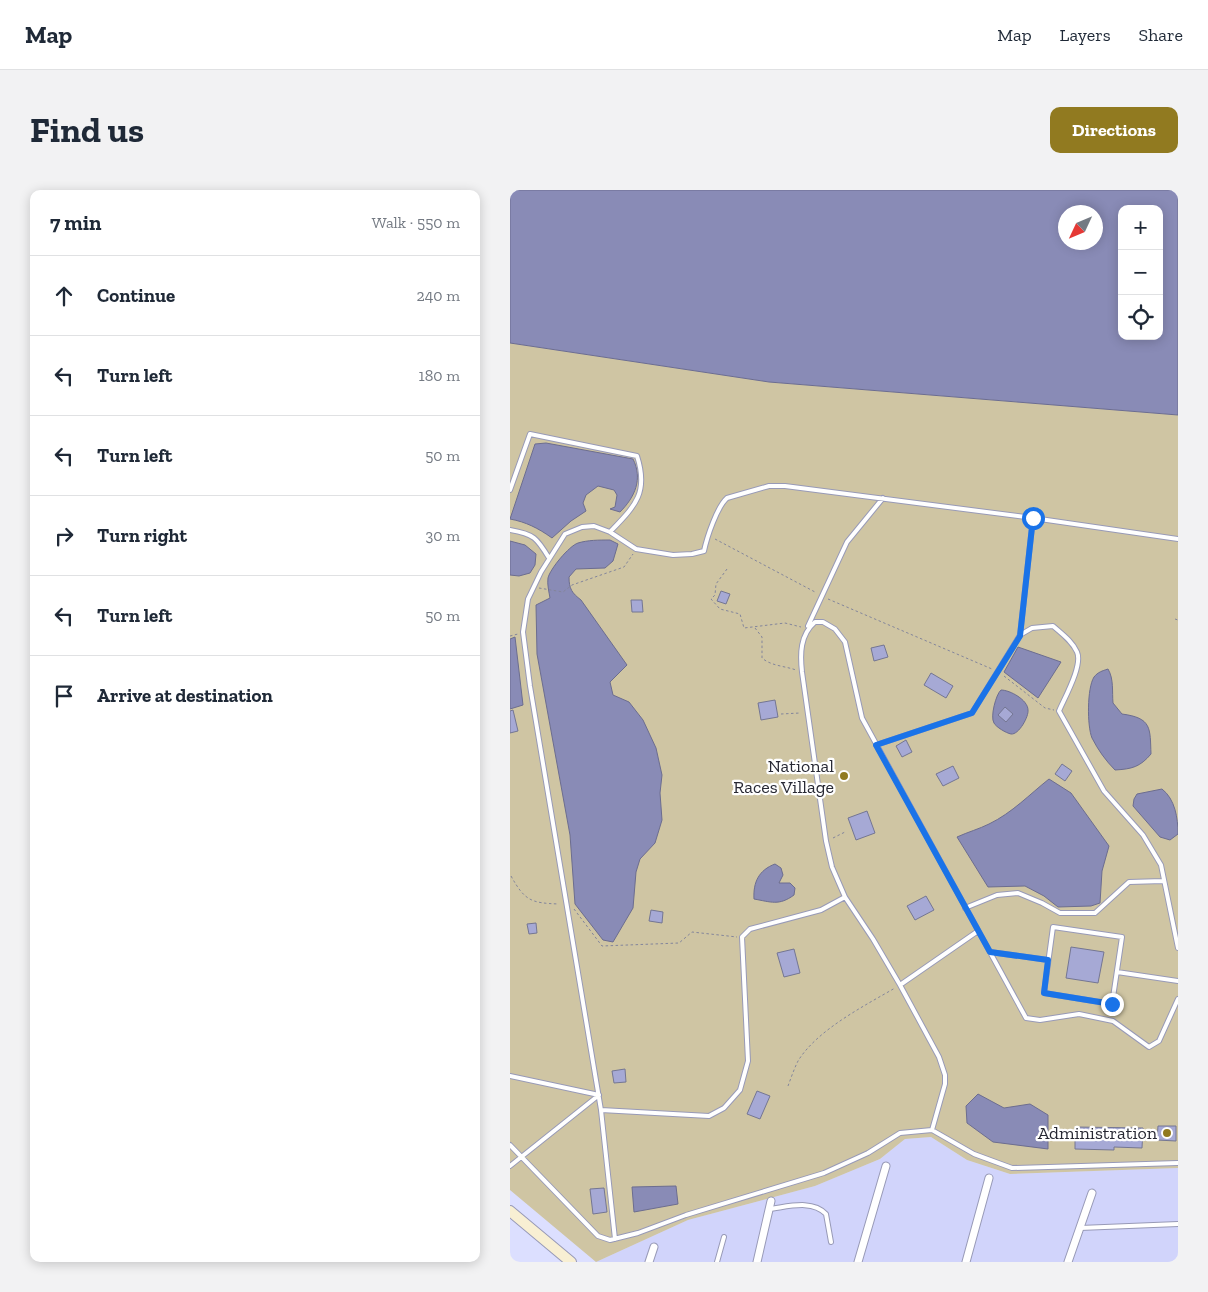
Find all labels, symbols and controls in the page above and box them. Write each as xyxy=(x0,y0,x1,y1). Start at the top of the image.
text: Map xyxy=(25,20,72,49)
text: Map xyxy=(997,24,1032,46)
text: Layers xyxy=(1060,24,1111,46)
text: Share xyxy=(1139,24,1183,46)
button: Directions xyxy=(1050,107,1178,153)
text: Find us xyxy=(30,109,144,151)
north arrow xyxy=(1058,205,1103,250)
map controls xyxy=(1118,205,1163,340)
button: + xyxy=(1118,205,1163,250)
text: 7 min xyxy=(50,210,101,235)
text: Walk · 550 m xyxy=(372,213,460,232)
button: − xyxy=(1118,250,1163,295)
icon: ahead xyxy=(50,282,78,310)
text: Continue xyxy=(97,284,175,307)
text: 240 m xyxy=(416,286,460,305)
button: locate xyxy=(1118,295,1163,340)
icon: left xyxy=(50,362,78,390)
text: Turn left xyxy=(97,364,172,387)
text: 180 m xyxy=(419,366,460,385)
icon: left xyxy=(50,442,78,470)
text: Turn left xyxy=(97,444,172,467)
text: 50 m xyxy=(425,446,460,465)
route start xyxy=(1022,507,1045,530)
icon: right xyxy=(50,522,78,550)
text: Turn right xyxy=(97,524,187,547)
text: 30 m xyxy=(426,526,460,545)
icon: left xyxy=(50,602,78,630)
text: Turn left xyxy=(97,604,172,627)
text: 50 m xyxy=(425,606,460,625)
icon: arrive xyxy=(50,682,78,710)
text: Arrive at destination xyxy=(97,684,273,707)
place label: National Races Village xyxy=(733,755,834,798)
marker: National Races Village xyxy=(838,770,850,782)
route end xyxy=(1101,993,1124,1016)
place label: Administration xyxy=(1038,1122,1158,1144)
marker: Administration xyxy=(1161,1127,1173,1139)

